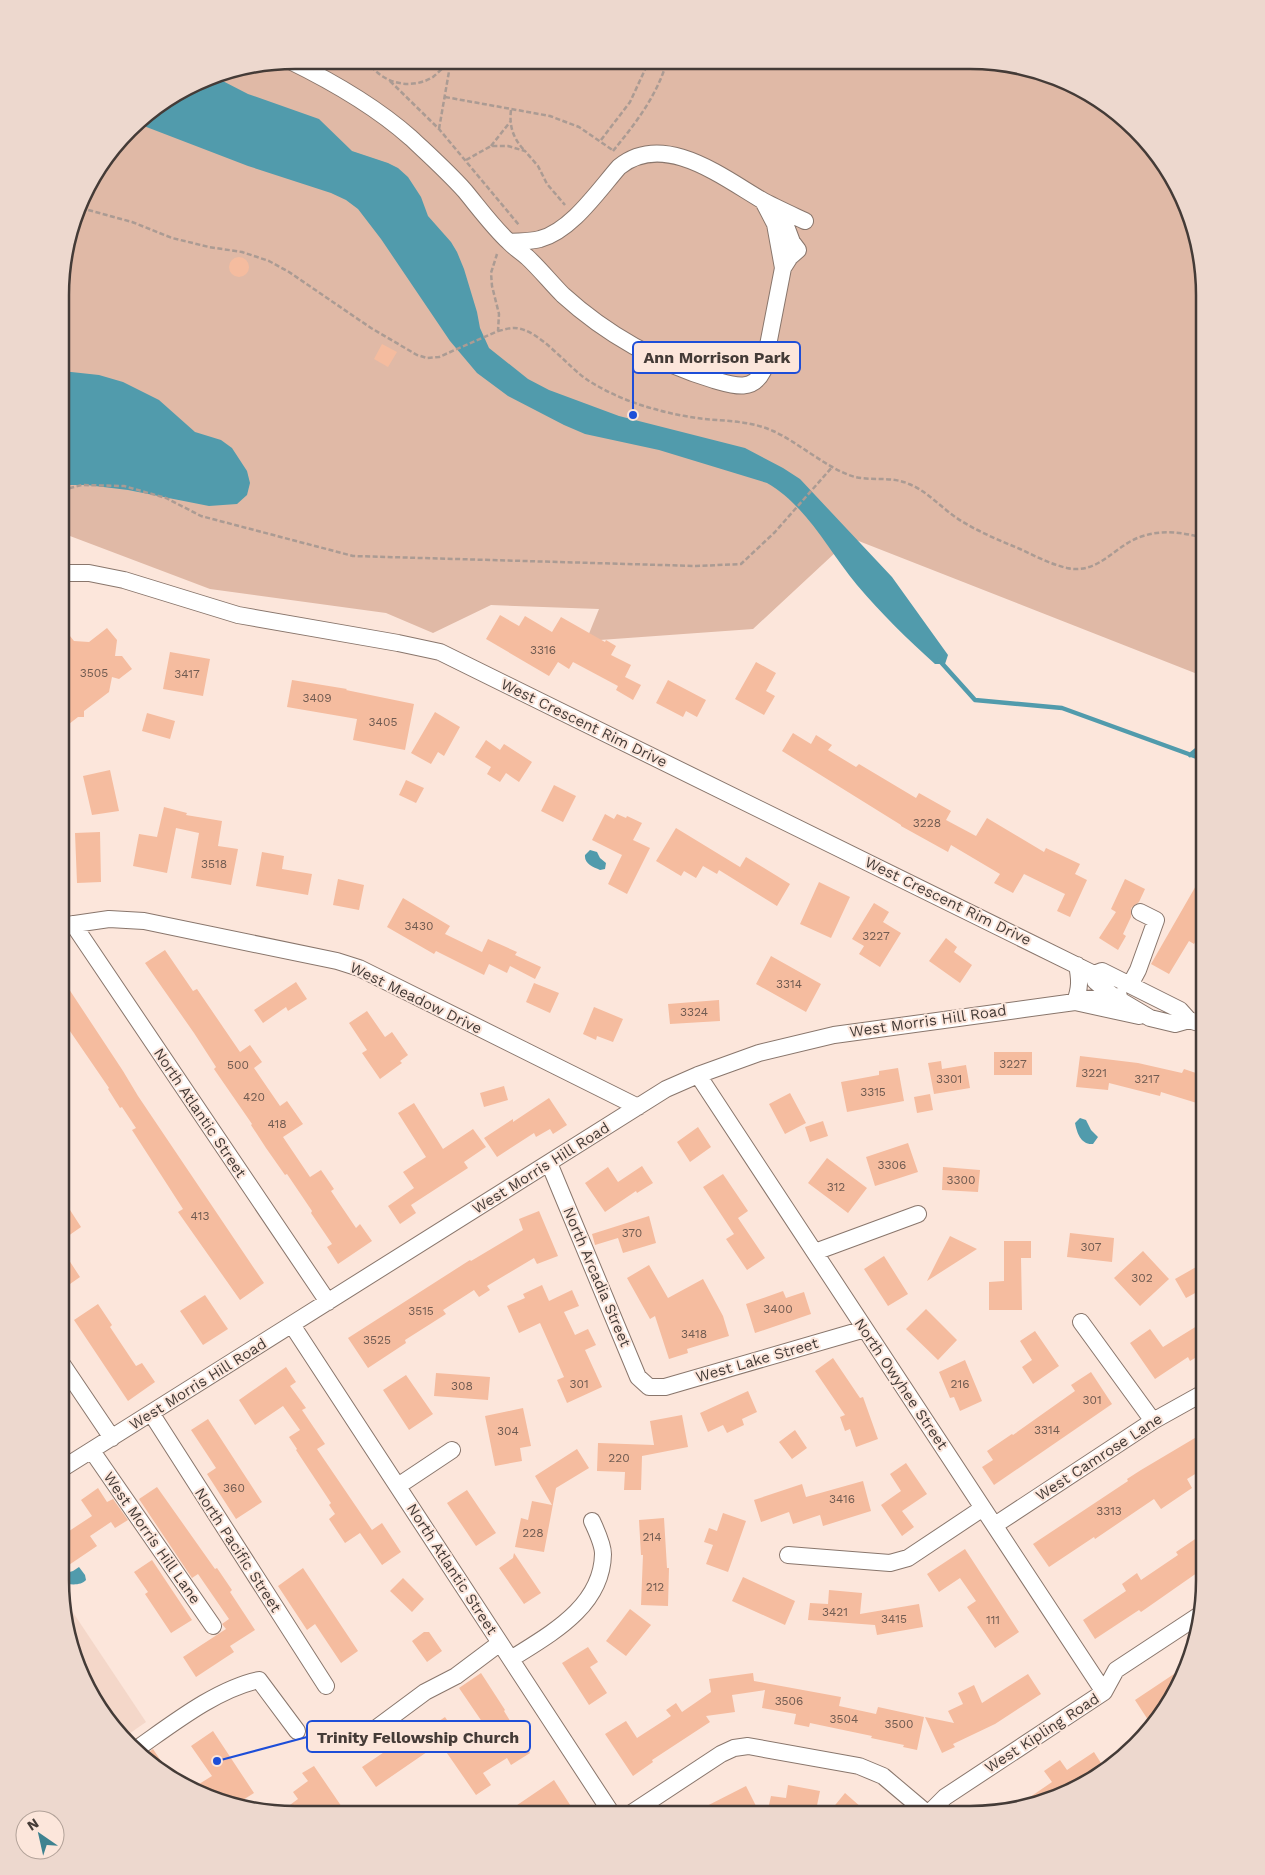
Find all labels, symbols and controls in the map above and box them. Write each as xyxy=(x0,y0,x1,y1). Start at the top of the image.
callout: Ann Morrison Park xyxy=(633,342,800,373)
text: Ann Morrison Park xyxy=(643,348,791,367)
house number: 3316 xyxy=(530,643,556,657)
house number: 3505 xyxy=(80,666,108,680)
house number: 3417 xyxy=(174,667,200,681)
street label: West Crescent Rim Drive xyxy=(498,675,670,771)
house number: 3409 xyxy=(302,691,332,705)
house number: 3405 xyxy=(369,715,397,729)
house number: 3228 xyxy=(913,816,941,830)
street label: West Crescent Rim Drive xyxy=(862,853,1034,949)
house number: 3518 xyxy=(201,857,227,871)
house number: 3430 xyxy=(405,919,433,933)
house number: 3227 xyxy=(862,929,890,943)
street label: West Meadow Drive xyxy=(347,958,485,1038)
house number: 3314 xyxy=(776,977,802,991)
street label: West Morris Hill Road xyxy=(848,1001,1008,1041)
house number: 3324 xyxy=(680,1005,708,1019)
street label: North Atlantic Street xyxy=(150,1045,250,1182)
house number: 3227 xyxy=(999,1057,1027,1071)
house number: 500 xyxy=(227,1058,249,1072)
house number: 3221 xyxy=(1081,1066,1107,1080)
house number: 3301 xyxy=(936,1072,962,1086)
house number: 3217 xyxy=(1134,1072,1160,1086)
house number: 3315 xyxy=(860,1085,886,1099)
house number: 420 xyxy=(243,1090,265,1104)
house number: 418 xyxy=(267,1117,287,1131)
street label: West Morris Hill Road xyxy=(469,1118,613,1218)
house number: 3306 xyxy=(878,1158,906,1172)
house number: 3300 xyxy=(947,1173,975,1187)
house number: 312 xyxy=(827,1180,845,1194)
street label: North Arcadia Street xyxy=(559,1204,635,1350)
house number: 413 xyxy=(191,1209,209,1223)
house number: 370 xyxy=(622,1226,642,1240)
house number: 307 xyxy=(1081,1240,1102,1254)
house number: 302 xyxy=(1131,1271,1153,1285)
house number: 3400 xyxy=(763,1302,793,1316)
house number: 3515 xyxy=(408,1304,434,1318)
street label: North Owyhee Street xyxy=(850,1315,952,1454)
house number: 3418 xyxy=(681,1327,707,1341)
house number: 3525 xyxy=(363,1333,391,1347)
street label: West Morris Hill Road xyxy=(126,1334,270,1434)
street label: West Lake Street xyxy=(694,1334,821,1386)
house number: 301 xyxy=(569,1377,589,1391)
house number: 216 xyxy=(951,1377,969,1391)
house number: 308 xyxy=(451,1379,473,1393)
house number: 301 xyxy=(1082,1393,1102,1407)
street label: West Camrose Lane xyxy=(1032,1409,1166,1505)
house number: 3314 xyxy=(1034,1423,1060,1437)
house number: 304 xyxy=(497,1424,519,1438)
house number: 220 xyxy=(608,1451,630,1465)
street label: West Morris Hill Lane xyxy=(100,1469,204,1607)
house number: 360 xyxy=(223,1481,245,1495)
street label: North Pacific Street xyxy=(191,1484,285,1616)
house number: 3416 xyxy=(829,1492,855,1506)
street label: North Atlantic Street xyxy=(403,1500,501,1638)
house number: 3313 xyxy=(1096,1504,1122,1518)
house number: 228 xyxy=(522,1526,544,1540)
house number: 214 xyxy=(642,1530,662,1544)
house number: 212 xyxy=(646,1580,664,1594)
house number: 3421 xyxy=(822,1605,848,1619)
house number: 3415 xyxy=(881,1612,907,1626)
house number: 111 xyxy=(986,1613,1000,1627)
street label: West Kipling Road xyxy=(981,1689,1103,1777)
house number: 3506 xyxy=(775,1694,803,1708)
house number: 3504 xyxy=(830,1712,858,1726)
house number: 3500 xyxy=(885,1717,913,1731)
callout: Trinity Fellowship Church xyxy=(307,1721,530,1752)
text: Trinity Fellowship Church xyxy=(317,1728,519,1747)
north arrow xyxy=(15,1810,65,1860)
text: N xyxy=(24,1815,42,1834)

